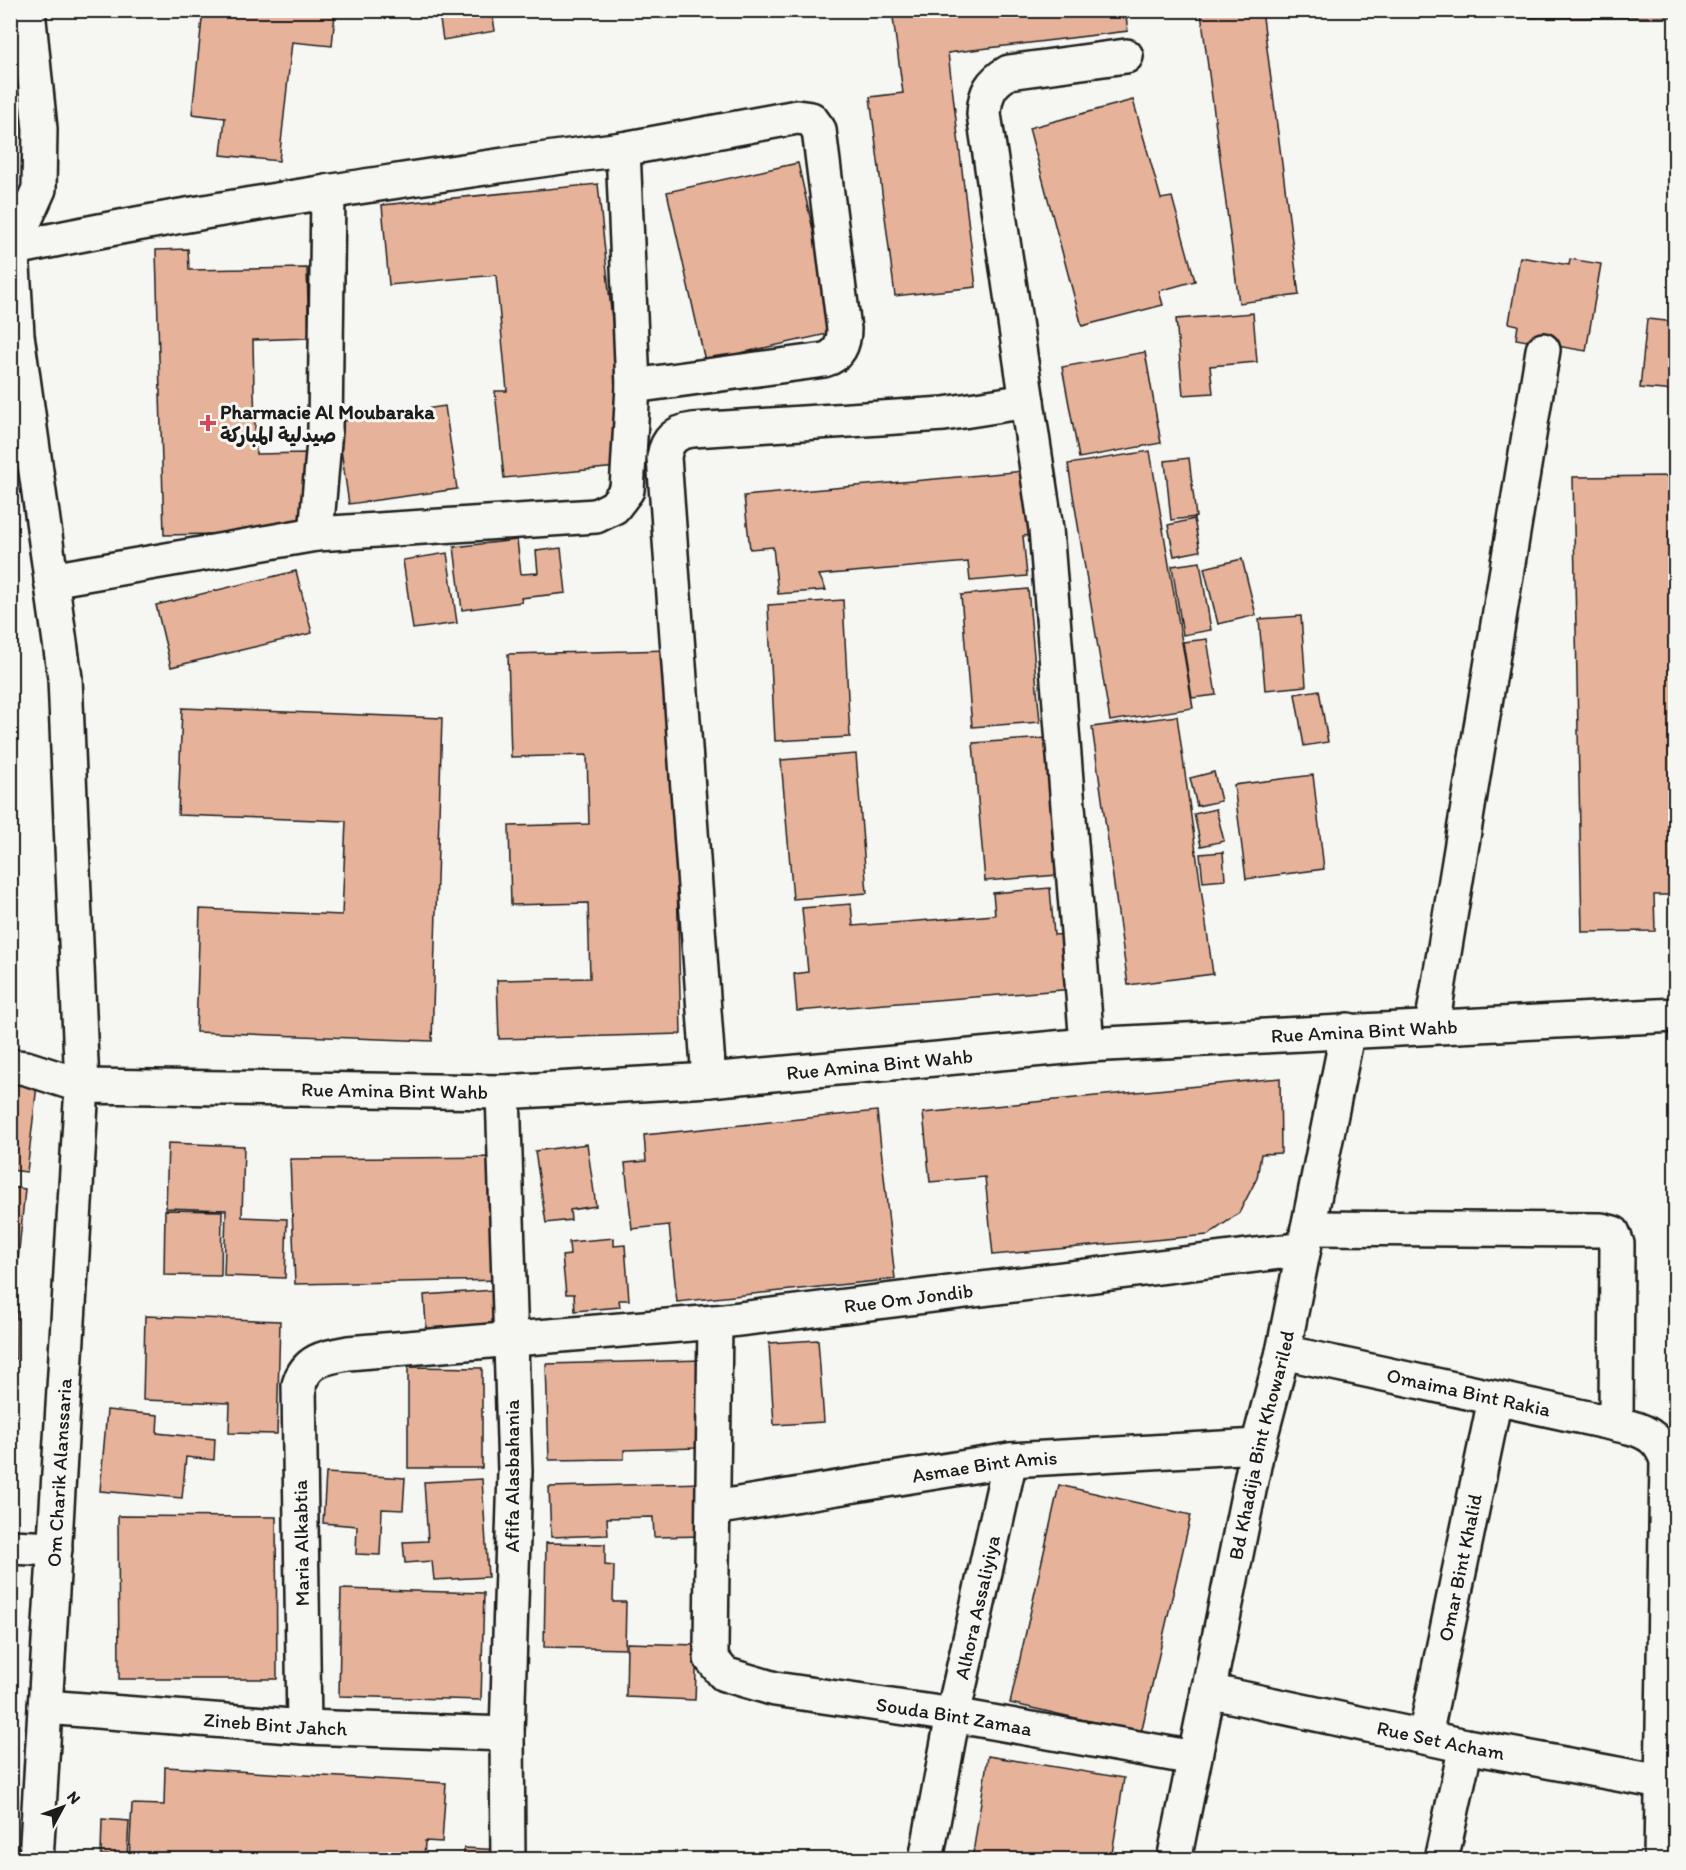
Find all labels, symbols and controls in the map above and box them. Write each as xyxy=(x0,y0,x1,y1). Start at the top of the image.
place label: Pharmacie Al Moubaraka صيدلية المباركة xyxy=(220,400,435,448)
marker: Pharmacie Al Moubaraka صيدلية المباركة xyxy=(201,416,215,430)
street label: Rue Amina Bint Wahb xyxy=(1270,1014,1458,1048)
street label: Rue Amina Bint Wahb xyxy=(785,1044,974,1085)
street label: Rue Amina Bint Wahb xyxy=(301,1077,488,1104)
street label: Rue Om Jondib xyxy=(842,1278,974,1318)
street label: Bd Khadija Bint Khowariled xyxy=(1223,1328,1299,1562)
street label: Omaima Bint Rakia xyxy=(1384,1363,1554,1422)
street label: Om Charik Alanssaria xyxy=(41,1377,77,1568)
street label: Afifa Alasbahania xyxy=(500,1399,524,1553)
street label: Asmae Bint Amis xyxy=(910,1445,1058,1488)
street label: Maria Alkabtia xyxy=(288,1479,314,1607)
street label: Omar Bint Khalid xyxy=(1433,1492,1487,1644)
street label: Alhora Assaliyiya xyxy=(949,1532,1005,1682)
street label: Souda Bint Zamaa xyxy=(875,1692,1035,1741)
street label: Zineb Bint Jahch xyxy=(203,1707,348,1740)
street label: Rue Set Acham xyxy=(1375,1715,1507,1765)
north arrow xyxy=(33,1777,93,1837)
text: N xyxy=(63,1787,85,1808)

